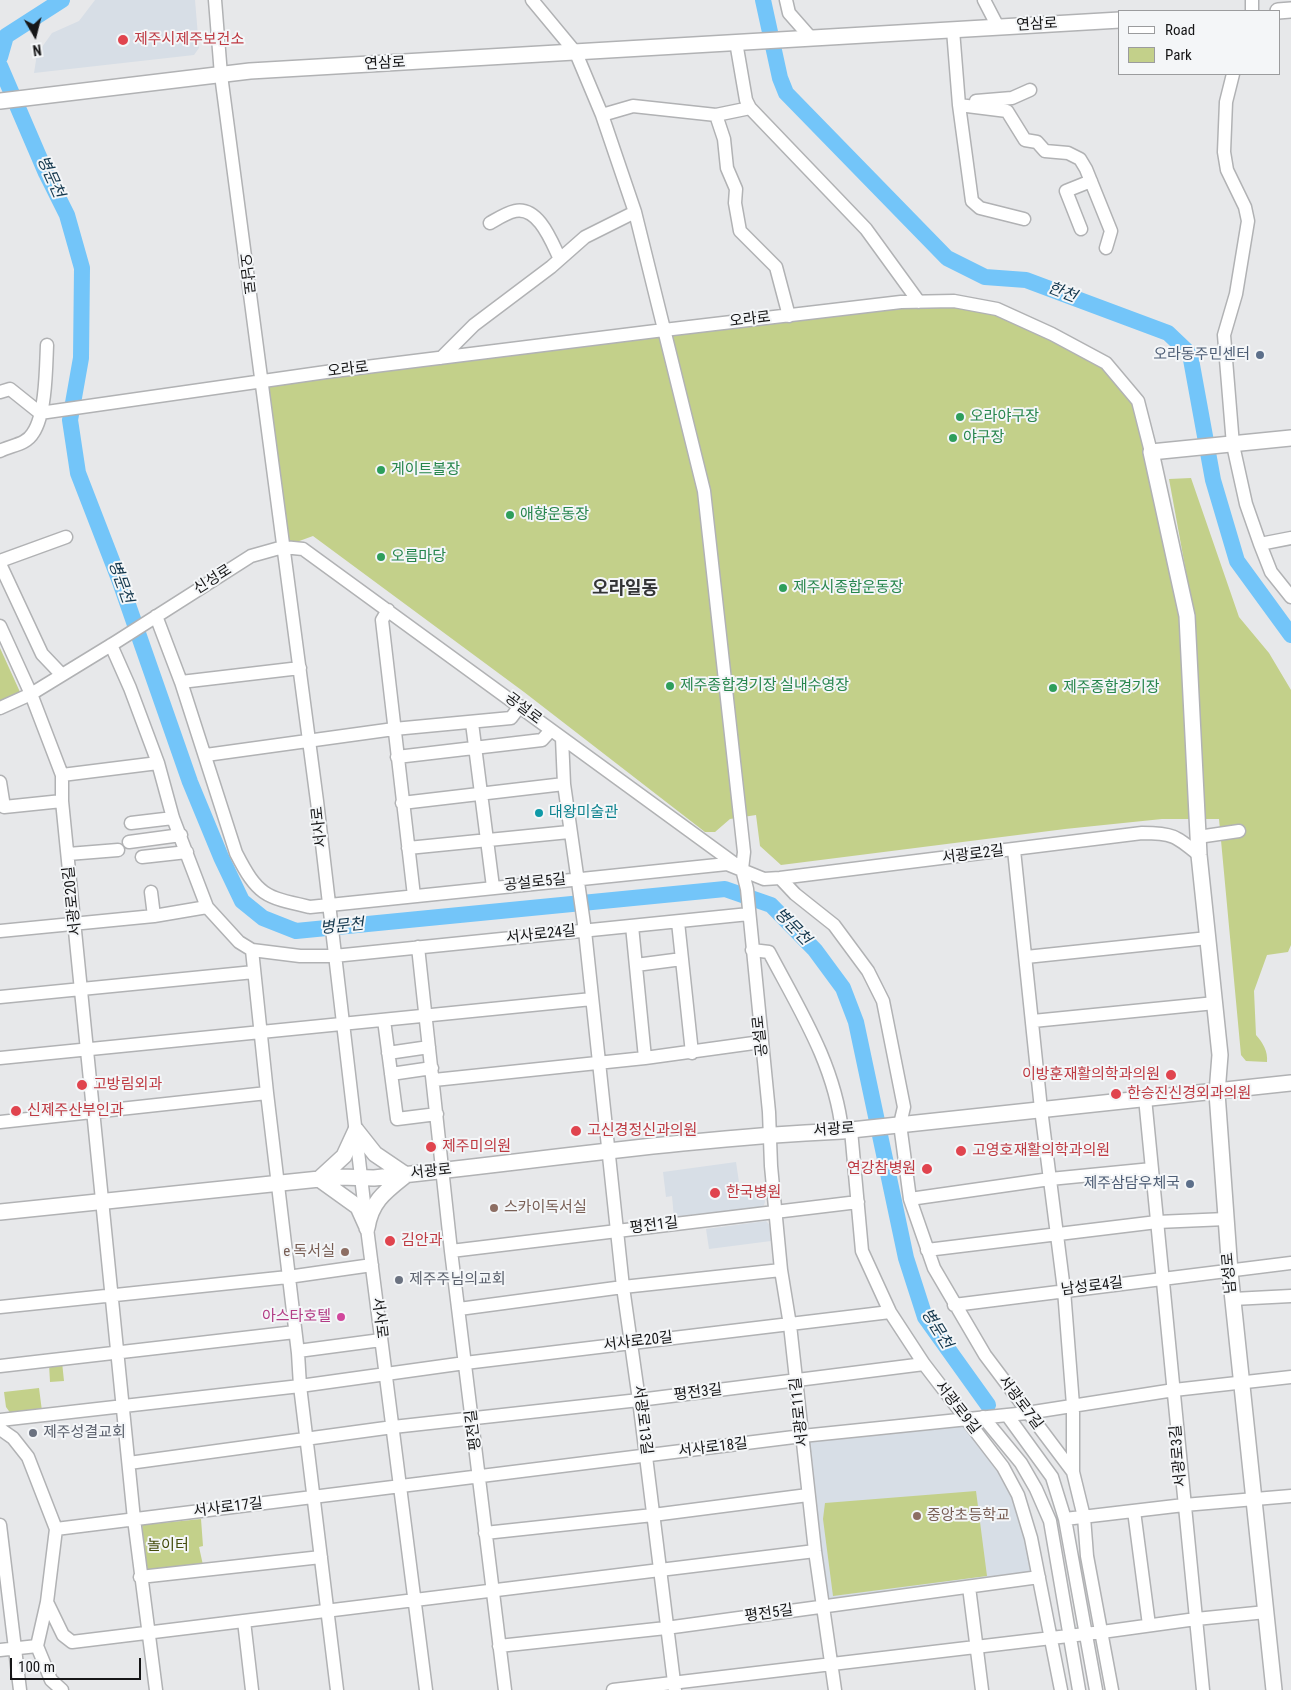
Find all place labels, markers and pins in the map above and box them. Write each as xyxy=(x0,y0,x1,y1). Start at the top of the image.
place label: 제주시제주보건소 xyxy=(134,31,244,49)
marker: 제주시제주보건소 xyxy=(116,33,130,47)
place label: 오라동주민센터 xyxy=(1153,346,1250,364)
marker: 오라동주민센터 xyxy=(1254,349,1266,361)
place label: 오라야구장 xyxy=(970,408,1039,426)
marker: 오라야구장 xyxy=(954,411,966,423)
place label: 야구장 xyxy=(963,429,1004,447)
marker: 야구장 xyxy=(947,432,959,444)
place label: 게이트볼장 xyxy=(391,461,460,479)
marker: 게이트볼장 xyxy=(375,464,387,476)
place label: 애향운동장 xyxy=(520,506,589,524)
marker: 애향운동장 xyxy=(504,509,516,521)
place label: 오름마당 xyxy=(391,548,446,566)
marker: 오름마당 xyxy=(375,551,387,563)
place label: 제주시종합운동장 xyxy=(793,579,903,597)
marker: 제주시종합운동장 xyxy=(777,582,789,594)
place label: 제주종합경기장 실내수영장 xyxy=(680,677,849,695)
place label: 제주종합경기장 xyxy=(1063,679,1160,697)
marker: 제주종합경기장 실내수영장 xyxy=(664,680,676,692)
marker: 제주종합경기장 xyxy=(1047,682,1059,694)
place label: 대왕미술관 xyxy=(549,804,618,822)
marker: 대왕미술관 xyxy=(533,807,545,819)
place label: 이방훈재활의학과의원 xyxy=(1022,1066,1160,1084)
marker: 이방훈재활의학과의원 xyxy=(1164,1068,1178,1082)
place label: 고방림외과 xyxy=(93,1076,162,1094)
marker: 고방림외과 xyxy=(75,1078,89,1092)
place label: 한승진신경외과의원 xyxy=(1127,1085,1251,1103)
marker: 한승진신경외과의원 xyxy=(1109,1087,1123,1101)
place label: 신제주산부인과 xyxy=(27,1102,124,1120)
marker: 신제주산부인과 xyxy=(9,1104,23,1118)
place label: 고신경정신과의원 xyxy=(587,1122,697,1140)
marker: 고신경정신과의원 xyxy=(569,1124,583,1138)
place label: 제주미의원 xyxy=(442,1138,511,1156)
marker: 제주미의원 xyxy=(424,1140,438,1154)
place label: 고영호재활의학과의원 xyxy=(972,1142,1110,1160)
marker: 고영호재활의학과의원 xyxy=(954,1144,968,1158)
place label: 연강참병원 xyxy=(847,1160,916,1178)
marker: 연강참병원 xyxy=(920,1162,934,1176)
place label: 제주삼담우체국 xyxy=(1083,1175,1180,1193)
marker: 제주삼담우체국 xyxy=(1184,1178,1196,1190)
place label: 한국병원 xyxy=(726,1184,781,1202)
marker: 한국병원 xyxy=(708,1186,722,1200)
place label: 스카이독서실 xyxy=(504,1199,587,1217)
marker: 스카이독서실 xyxy=(488,1202,500,1214)
place label: 김안과 xyxy=(401,1232,442,1250)
marker: 김안과 xyxy=(383,1234,397,1248)
place label: e 독서실 xyxy=(283,1243,335,1261)
marker: e 독서실 xyxy=(339,1246,351,1258)
place label: 제주주님의교회 xyxy=(409,1271,506,1289)
marker: 제주주님의교회 xyxy=(393,1274,405,1286)
place label: 아스타호텔 xyxy=(262,1308,331,1326)
marker: 아스타호텔 xyxy=(335,1311,347,1323)
place label: 제주성결교회 xyxy=(43,1424,126,1442)
marker: 제주성결교회 xyxy=(27,1427,39,1439)
place label: 중앙초등학교 xyxy=(927,1507,1010,1525)
marker: 중앙초등학교 xyxy=(911,1510,923,1522)

